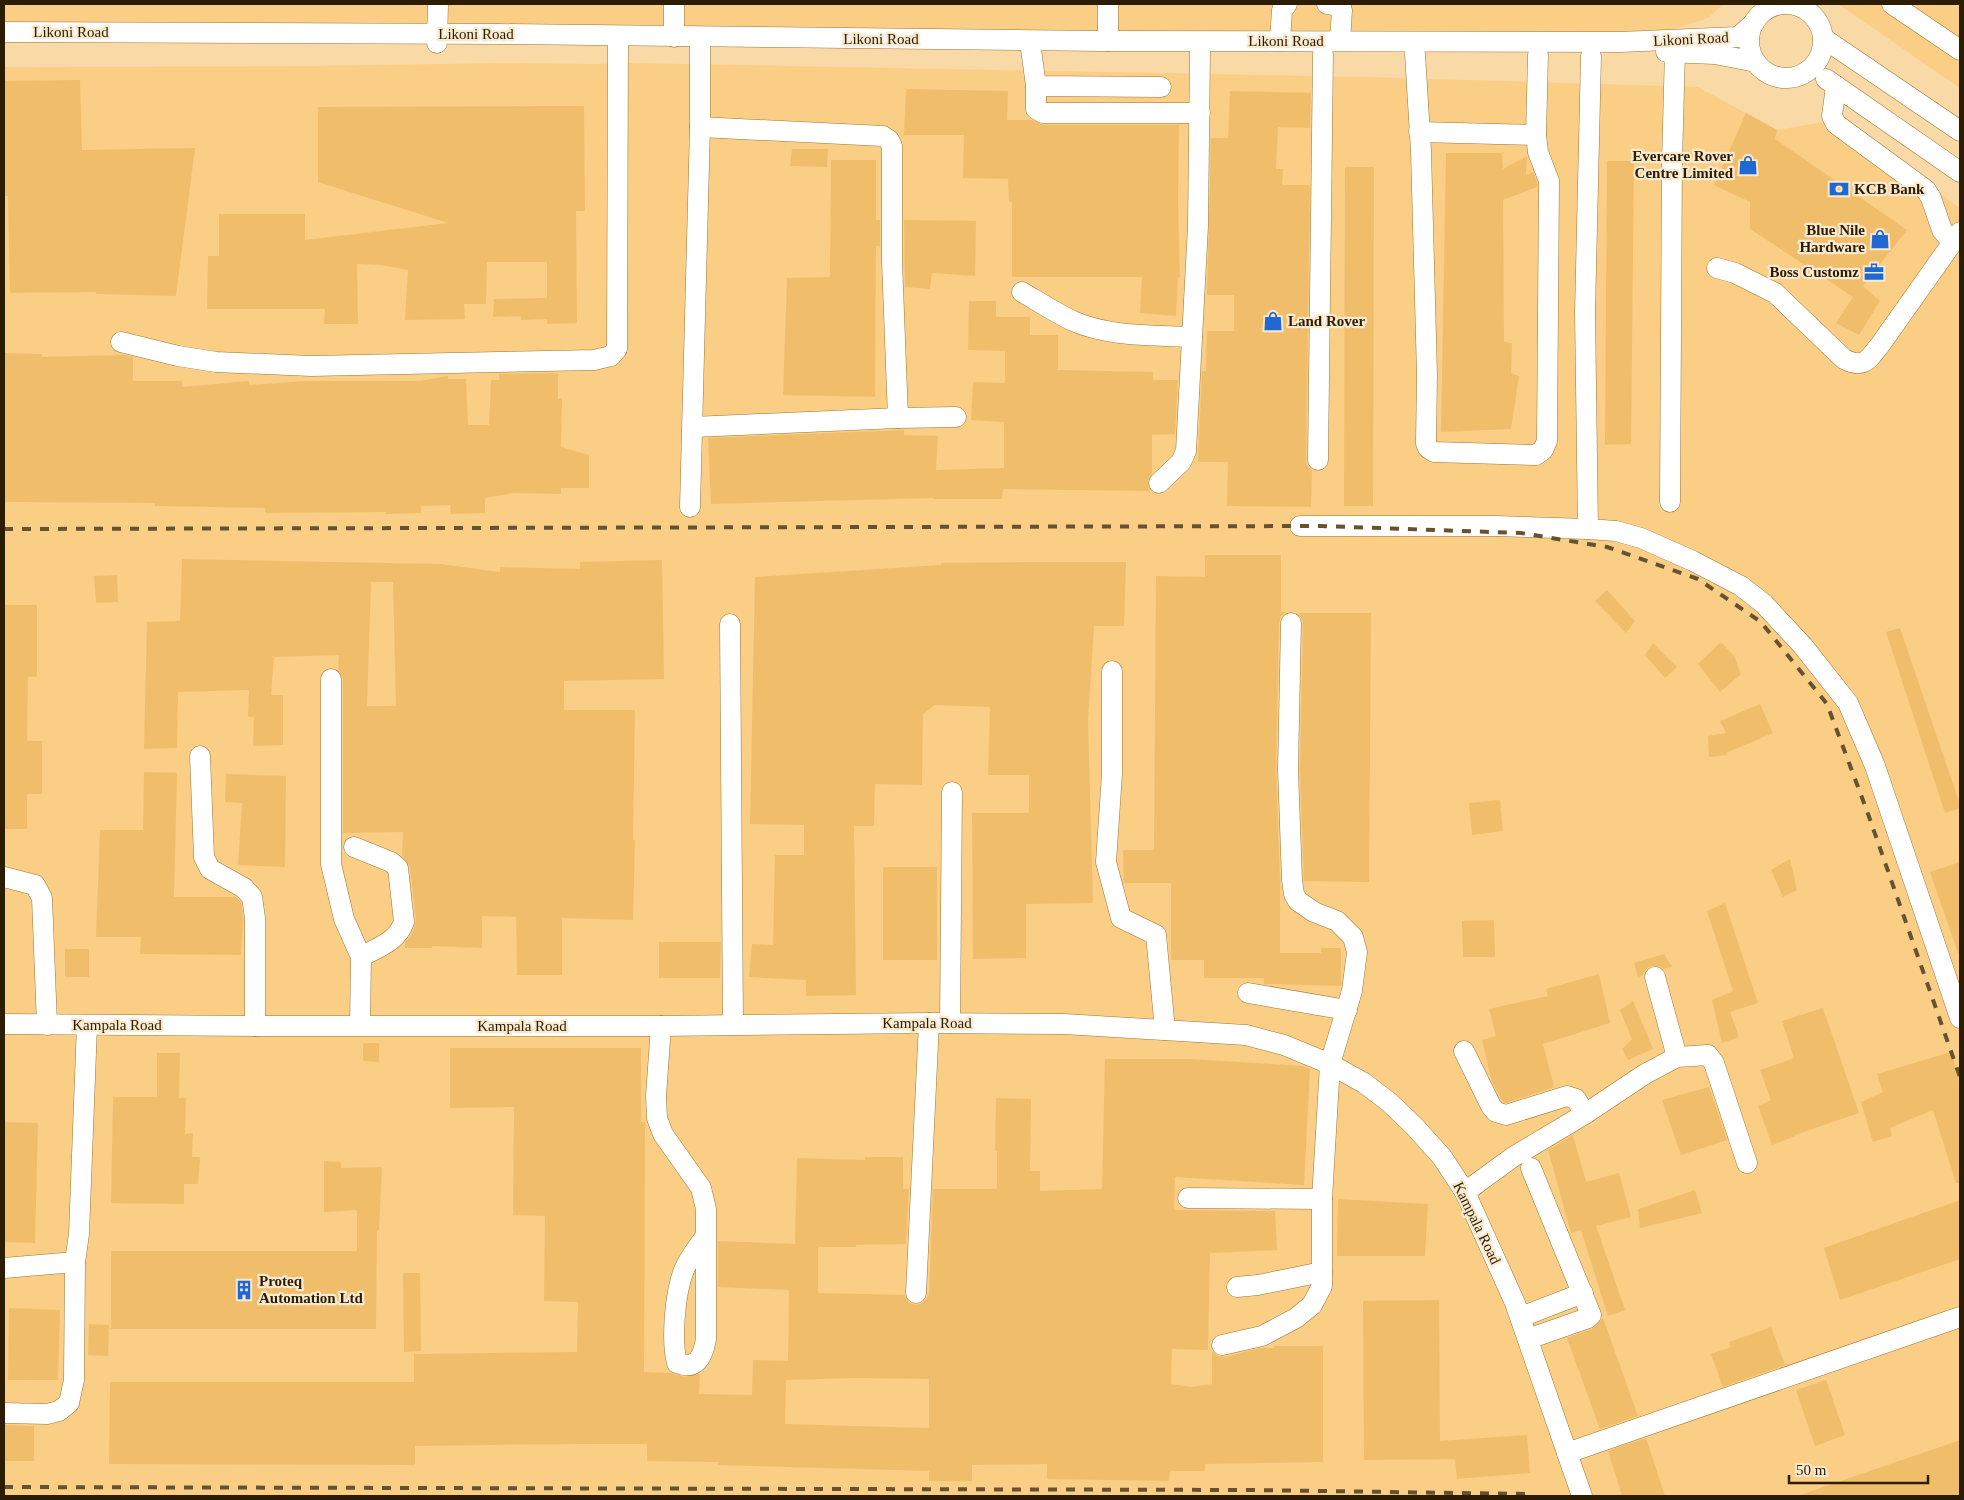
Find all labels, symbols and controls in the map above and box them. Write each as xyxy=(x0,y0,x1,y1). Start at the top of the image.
street label: Likoni Road xyxy=(33,24,109,40)
street label: Likoni Road xyxy=(438,26,514,42)
street label: Likoni Road xyxy=(1653,29,1730,49)
street label: Likoni Road xyxy=(843,31,919,47)
street label: Likoni Road xyxy=(1248,33,1324,49)
place label: Evercare Rover Centre Limited xyxy=(1632,148,1734,181)
shop icon: Evercare Rover Centre Limited xyxy=(1737,154,1759,176)
bank icon: KCB Bank xyxy=(1828,178,1850,200)
place label: KCB Bank xyxy=(1854,181,1925,197)
place label: Blue Nile Hardware xyxy=(1799,222,1865,255)
shop icon: Blue Nile Hardware xyxy=(1869,228,1891,250)
office icon: Boss Customz xyxy=(1863,261,1885,283)
place label: Boss Customz xyxy=(1769,264,1859,280)
shop icon: Land Rover xyxy=(1262,310,1284,332)
place label: Land Rover xyxy=(1288,313,1365,329)
street label: Kampala Road xyxy=(882,1015,972,1031)
street label: Kampala Road xyxy=(72,1017,162,1033)
street label: Kampala Road xyxy=(477,1018,567,1034)
street label: Kampala Road xyxy=(1450,1179,1504,1267)
place label: Proteq Automation Ltd xyxy=(259,1273,363,1306)
building icon: Proteq Automation Ltd xyxy=(233,1279,255,1301)
scale bar xyxy=(1789,1452,1928,1484)
text: 50 m xyxy=(1796,1462,1827,1478)

